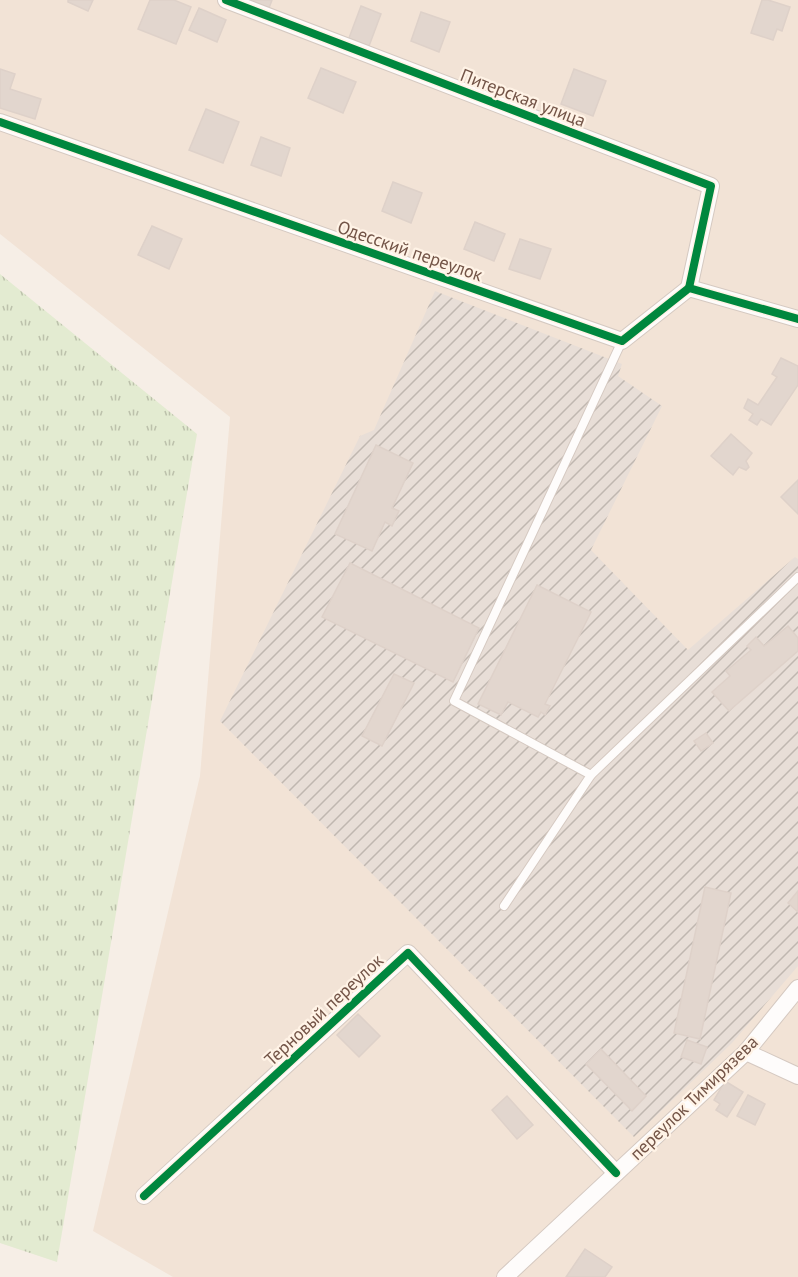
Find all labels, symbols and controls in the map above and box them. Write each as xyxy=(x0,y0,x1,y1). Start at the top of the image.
street label: Питерская улица xyxy=(457,63,589,132)
street label: Одесский переулок xyxy=(335,215,486,286)
street label: Терновый переулок xyxy=(259,948,388,1071)
street label: переулок Тимирязева xyxy=(625,1030,763,1165)

